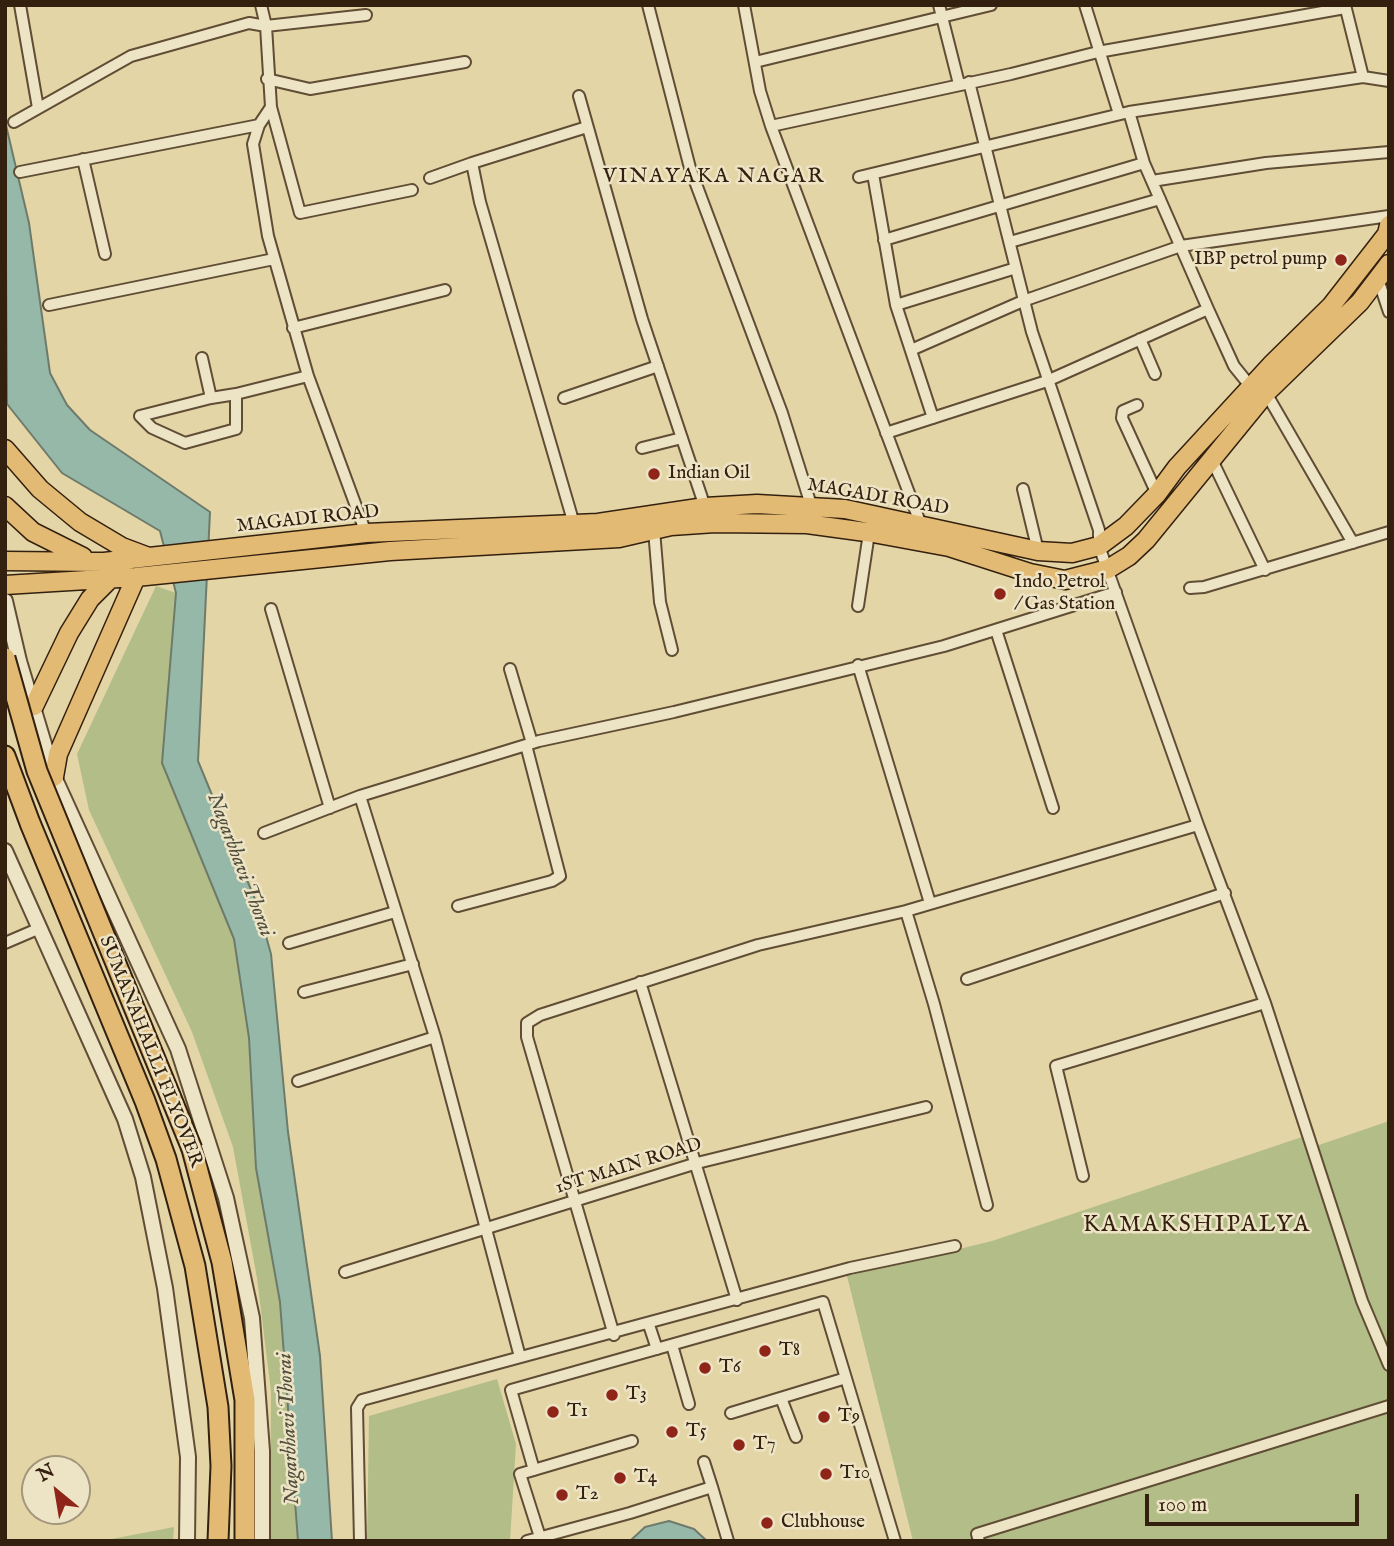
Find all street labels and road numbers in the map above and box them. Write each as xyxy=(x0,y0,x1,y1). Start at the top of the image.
street label: MAGADI ROAD xyxy=(806,474,950,522)
street label: MAGADI ROAD xyxy=(236,501,380,539)
street label: SUMANAHALLI FLYOVER xyxy=(93,933,207,1171)
street label: 1ST MAIN ROAD xyxy=(553,1134,705,1200)

